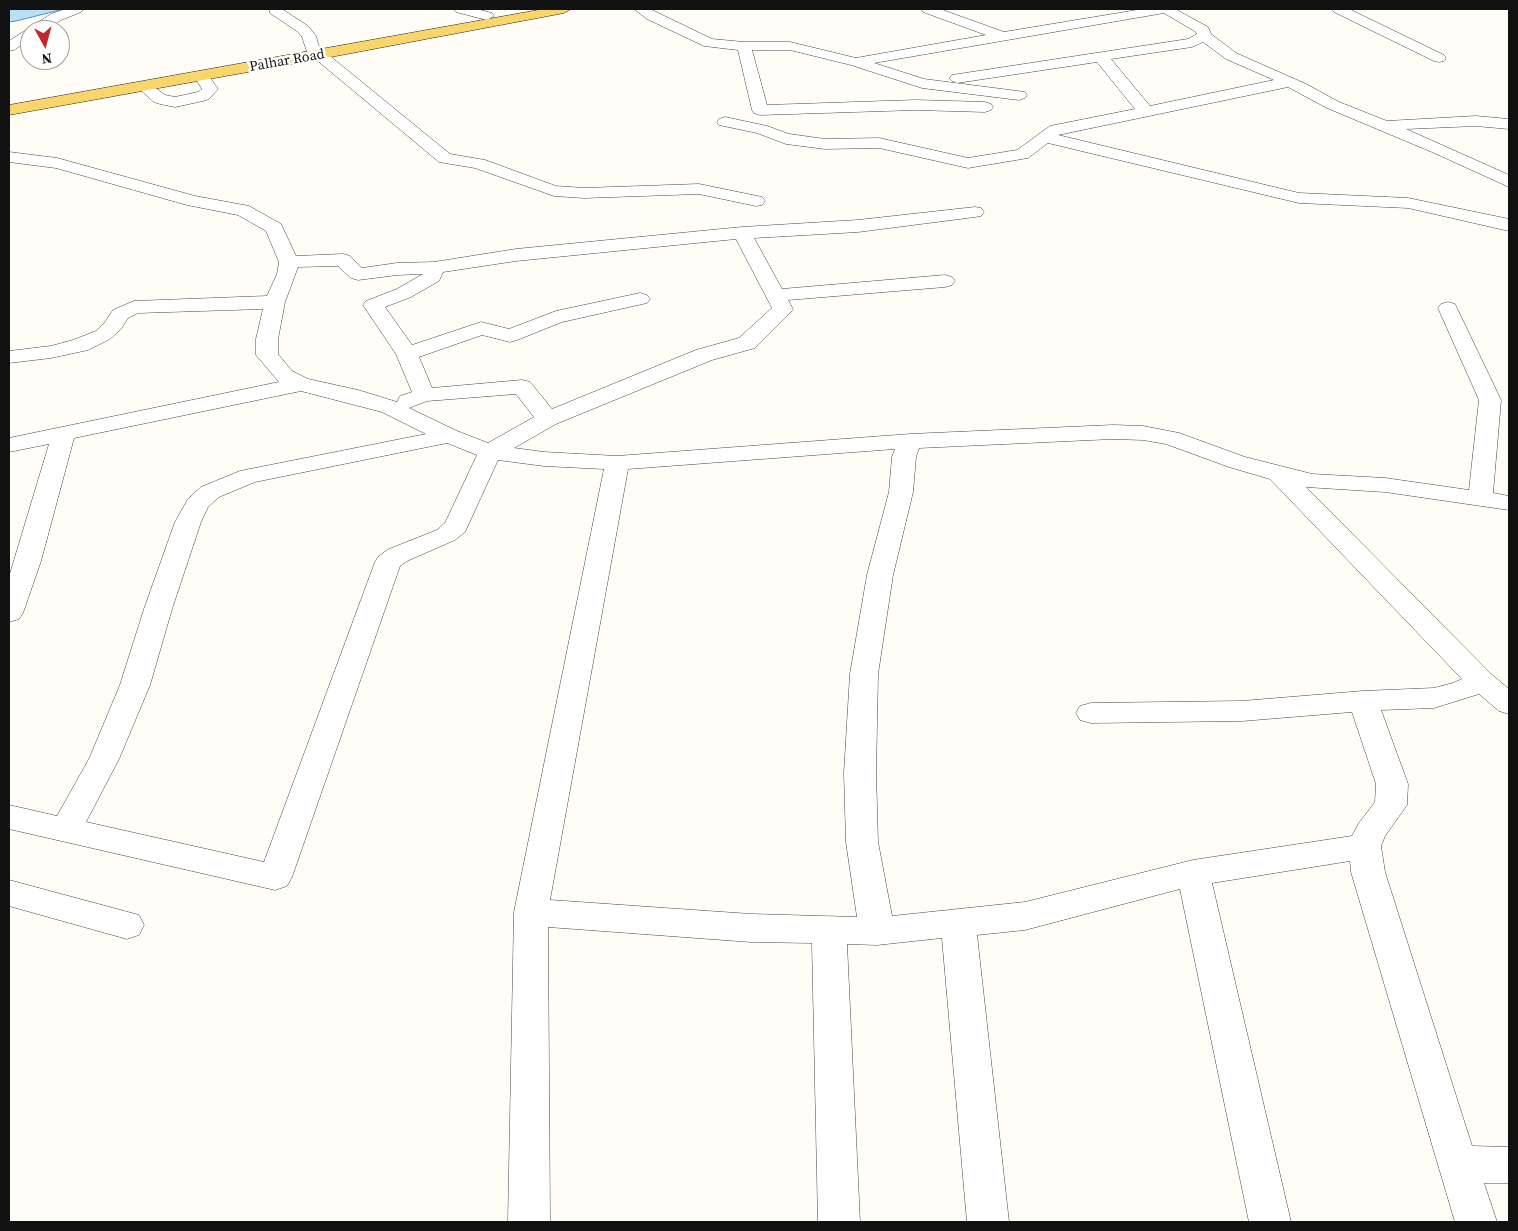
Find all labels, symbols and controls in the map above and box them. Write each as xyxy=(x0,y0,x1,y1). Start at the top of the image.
north arrow xyxy=(20,20,70,70)
street label: Palhar Road xyxy=(248,46,326,76)
text: N xyxy=(40,48,53,69)

